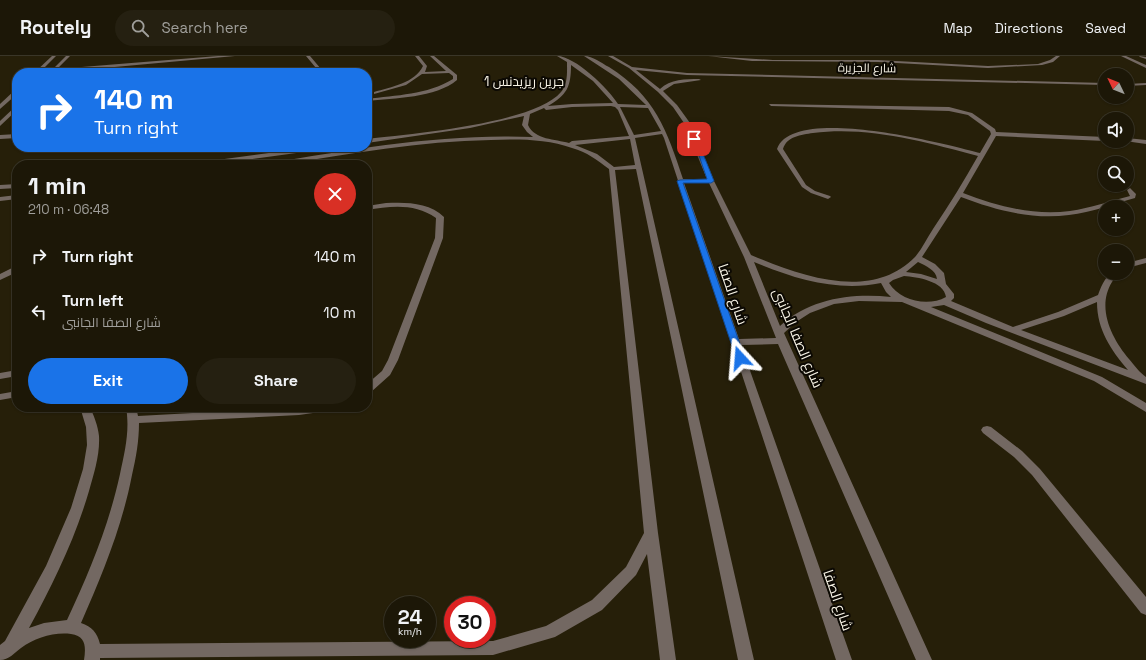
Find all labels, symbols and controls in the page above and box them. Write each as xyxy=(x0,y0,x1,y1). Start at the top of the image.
search box xyxy=(115,10,395,46)
text: Routely xyxy=(20,15,91,40)
icon: search xyxy=(129,17,151,39)
text: Search here xyxy=(161,18,248,37)
text: Map xyxy=(943,19,973,37)
text: Directions xyxy=(995,19,1063,37)
text: Saved xyxy=(1085,19,1126,37)
street label: شارع الجزيرة xyxy=(838,59,896,77)
north arrow xyxy=(1098,68,1134,104)
map controls xyxy=(1098,68,1134,280)
district label: جرين ريزيدنس 1 xyxy=(484,73,564,90)
text: 140 m xyxy=(94,81,174,117)
icon: right xyxy=(28,84,80,136)
button: sound xyxy=(1098,112,1134,148)
text: Turn right xyxy=(94,116,178,139)
pin xyxy=(677,122,711,156)
icon: arrive xyxy=(683,128,705,150)
button: search xyxy=(1098,156,1134,192)
text: 1 min xyxy=(28,170,87,201)
button: close xyxy=(314,173,356,215)
button: + xyxy=(1098,200,1134,236)
text: 210 m · 06:48 xyxy=(28,201,109,218)
button: − xyxy=(1098,244,1134,280)
icon: right xyxy=(28,245,50,267)
text: Turn right xyxy=(62,247,133,266)
text: 140 m xyxy=(314,247,356,266)
street label: شارع الصفا xyxy=(714,261,752,327)
street label: شارع الصفا الجانبى xyxy=(769,285,827,391)
text: Turn left xyxy=(62,291,124,310)
icon: left xyxy=(28,301,50,323)
text: 10 m xyxy=(323,303,356,322)
text: شارع الصفا الجانبى xyxy=(62,314,161,331)
position arrow xyxy=(719,337,761,379)
button: Exit xyxy=(28,358,188,404)
button: Share xyxy=(196,358,356,404)
street label: شارع الصفا xyxy=(819,567,857,633)
speed limit sign: 30 xyxy=(444,596,496,648)
text: 24 xyxy=(398,604,422,630)
text: km/h xyxy=(398,625,422,638)

